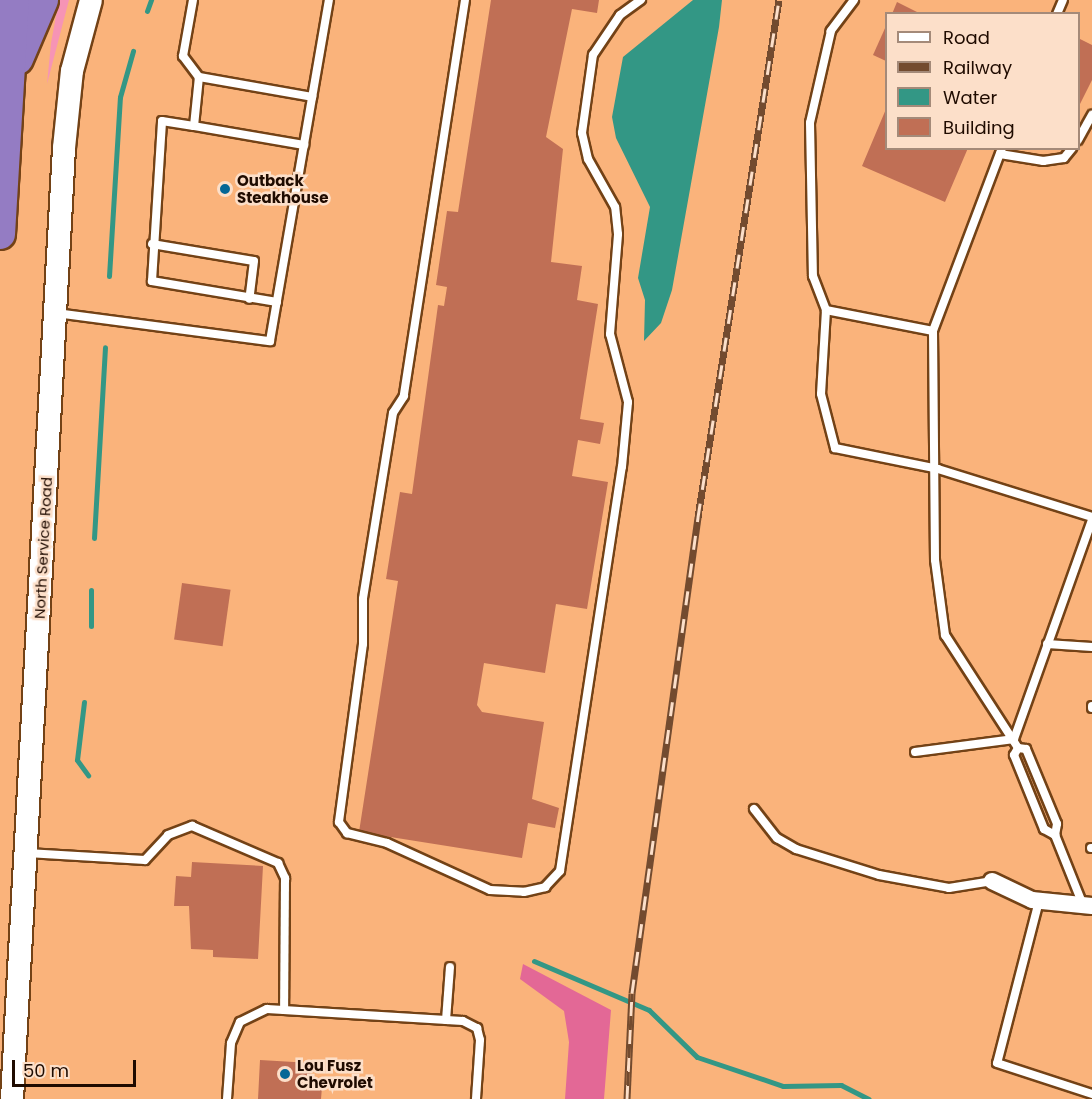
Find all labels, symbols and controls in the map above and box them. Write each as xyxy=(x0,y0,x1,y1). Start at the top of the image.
legend xyxy=(885,12,1080,150)
text: Road xyxy=(943,25,990,50)
text: Railway xyxy=(943,55,1012,80)
text: Water xyxy=(943,85,997,110)
text: Building xyxy=(943,115,1015,140)
place label: Outback Steakhouse xyxy=(237,171,328,206)
marker: Outback Steakhouse xyxy=(218,182,232,196)
street label: North Service Road xyxy=(30,477,56,619)
scale bar xyxy=(15,1048,140,1086)
place label: Lou Fusz Chevrolet xyxy=(297,1056,373,1091)
text: 50 m xyxy=(23,1058,69,1083)
marker: Lou Fusz Chevrolet xyxy=(278,1067,292,1081)

